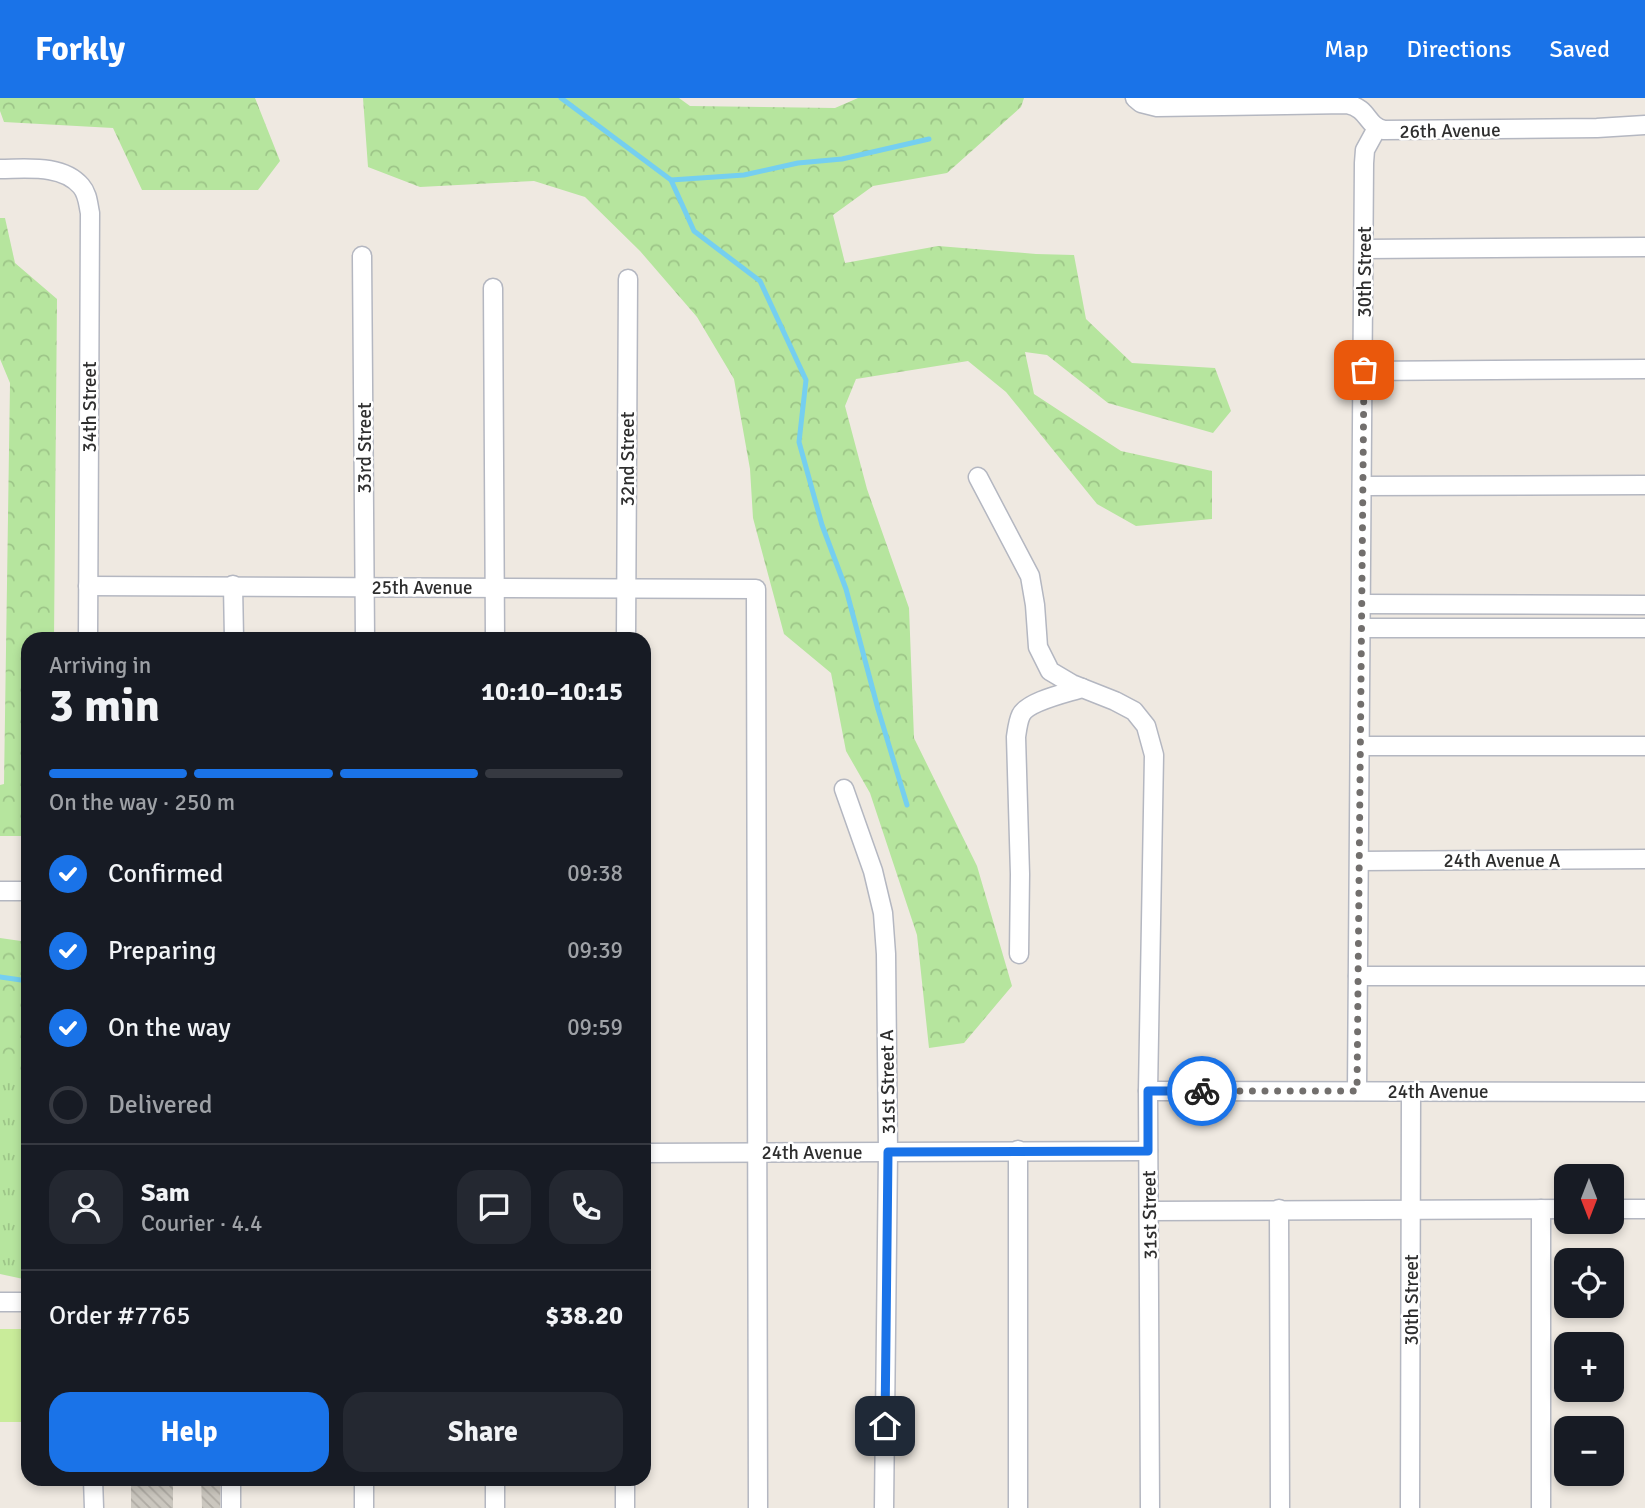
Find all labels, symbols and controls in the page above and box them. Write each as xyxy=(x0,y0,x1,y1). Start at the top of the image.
text: Forkly xyxy=(35,29,125,70)
text: Map xyxy=(1324,34,1369,64)
text: Directions xyxy=(1407,34,1512,64)
text: Saved xyxy=(1550,34,1610,64)
street label: 26th Avenue xyxy=(1399,118,1501,144)
street label: 30th Street xyxy=(1353,226,1377,318)
pin xyxy=(1334,340,1394,400)
icon: bag xyxy=(1345,351,1383,389)
street label: 34th Street xyxy=(78,361,102,453)
street label: 33rd Street xyxy=(353,402,377,494)
street label: 32nd Street xyxy=(616,411,640,506)
street label: 25th Avenue xyxy=(371,576,473,600)
text: Arriving in xyxy=(49,651,151,680)
text: 10:10–10:15 xyxy=(481,676,623,708)
text: 3 min xyxy=(49,678,160,734)
text: On the way · 250 m xyxy=(49,788,235,817)
street label: 24th Avenue A xyxy=(1444,849,1561,873)
icon: check xyxy=(49,855,87,893)
text: Confirmed xyxy=(108,858,223,890)
text: 09:38 xyxy=(567,859,623,888)
icon: check xyxy=(49,932,87,970)
text: Preparing xyxy=(108,935,216,967)
text: 09:39 xyxy=(567,936,623,965)
icon: check xyxy=(49,1009,87,1047)
text: On the way xyxy=(108,1012,231,1044)
text: 09:59 xyxy=(567,1013,623,1042)
street label: 31st Street A xyxy=(875,1029,901,1135)
courier xyxy=(1167,1056,1237,1126)
icon: bike xyxy=(1183,1072,1221,1110)
street label: 24th Avenue xyxy=(1387,1080,1489,1104)
text: Delivered xyxy=(108,1089,213,1121)
street label: 24th Avenue xyxy=(761,1141,863,1165)
north arrow xyxy=(1554,1164,1624,1234)
map controls xyxy=(1554,1164,1624,1486)
button: person xyxy=(49,1170,123,1244)
button: chat xyxy=(457,1170,531,1244)
button: phone xyxy=(549,1170,623,1244)
street label: 31st Street xyxy=(1137,1170,1163,1260)
text: Sam xyxy=(141,1177,190,1209)
text: Courier · 4.4 xyxy=(141,1209,262,1238)
button: locate xyxy=(1554,1248,1624,1318)
street label: 30th Street xyxy=(1400,1254,1424,1346)
text: Order #7765 xyxy=(49,1300,190,1332)
text: $38.20 xyxy=(545,1300,623,1332)
button: + xyxy=(1554,1332,1624,1402)
button: Help xyxy=(49,1392,329,1472)
button: Share xyxy=(343,1392,623,1472)
pin xyxy=(855,1396,915,1456)
icon: home xyxy=(866,1407,904,1445)
button: − xyxy=(1554,1416,1624,1486)

